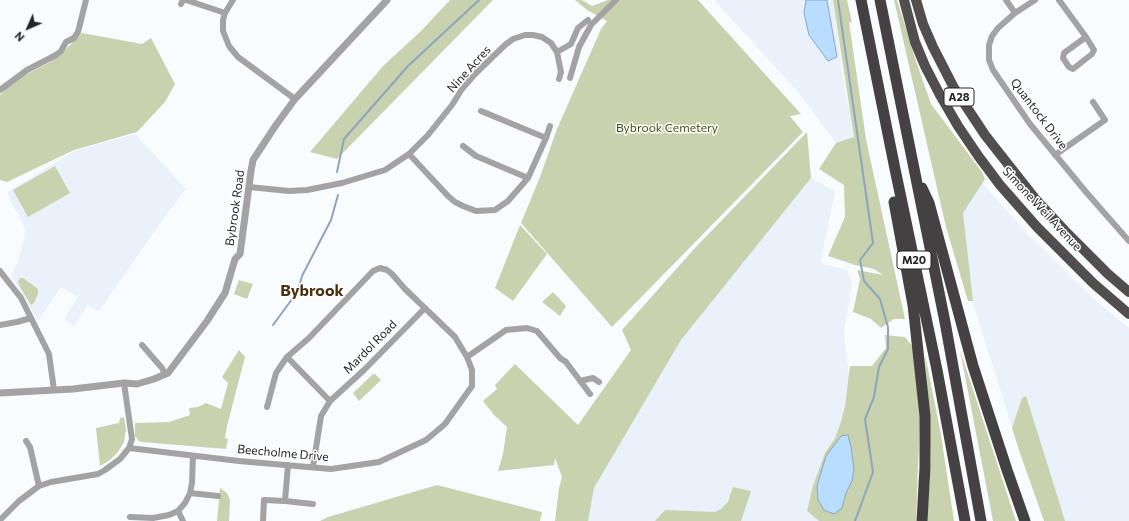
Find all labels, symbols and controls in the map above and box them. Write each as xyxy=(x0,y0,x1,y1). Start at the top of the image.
north arrow xyxy=(8,8,48,48)
text: N xyxy=(12,29,27,44)
street label: Nine Acres xyxy=(444,43,494,95)
street label: Quantock Drive xyxy=(1008,76,1070,152)
road number: A28 xyxy=(944,88,974,106)
park label: Bybrook Cemetery xyxy=(616,121,718,135)
street label: Simone Weil Avenue xyxy=(999,164,1085,254)
street label: Bybrook Road xyxy=(223,169,247,247)
road number: M20 xyxy=(897,251,931,269)
district label: Bybrook xyxy=(280,281,344,301)
street label: Mardol Road xyxy=(340,317,400,377)
street label: Beecholme Drive xyxy=(237,442,329,464)

